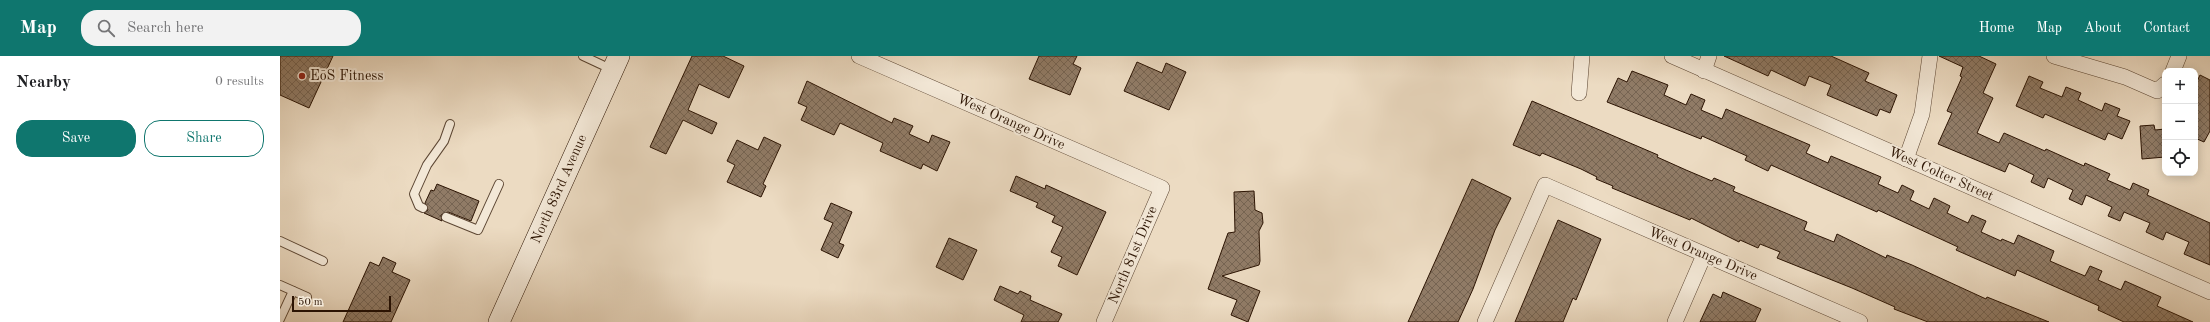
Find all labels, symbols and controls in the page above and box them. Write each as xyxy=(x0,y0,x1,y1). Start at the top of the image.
search box xyxy=(81,10,361,46)
icon: search xyxy=(95,17,117,39)
text: Map xyxy=(20,19,57,38)
text: Search here xyxy=(127,21,204,36)
text: Home xyxy=(1979,21,2014,35)
text: Map xyxy=(2036,21,2062,35)
text: About xyxy=(2084,21,2121,35)
text: Contact xyxy=(2143,21,2190,35)
map controls xyxy=(2162,68,2198,176)
button: + xyxy=(2162,68,2198,104)
place label: EōS Fitness xyxy=(310,69,384,83)
marker: EōS Fitness xyxy=(297,71,307,81)
text: Nearby xyxy=(16,74,71,91)
text: 0 results xyxy=(215,75,264,88)
street label: West Orange Drive xyxy=(955,92,1067,152)
button: − xyxy=(2162,104,2198,140)
button: Save xyxy=(16,120,136,157)
button: Share xyxy=(144,120,264,157)
street label: North 83rd Avenue xyxy=(529,132,589,246)
button: locate xyxy=(2162,140,2198,176)
street label: West Colter Street xyxy=(1886,145,1996,203)
street label: North 81st Drive xyxy=(1106,204,1160,306)
street label: West Orange Drive xyxy=(1647,225,1759,283)
scale bar xyxy=(292,294,391,313)
text: 50 m xyxy=(298,297,323,308)

